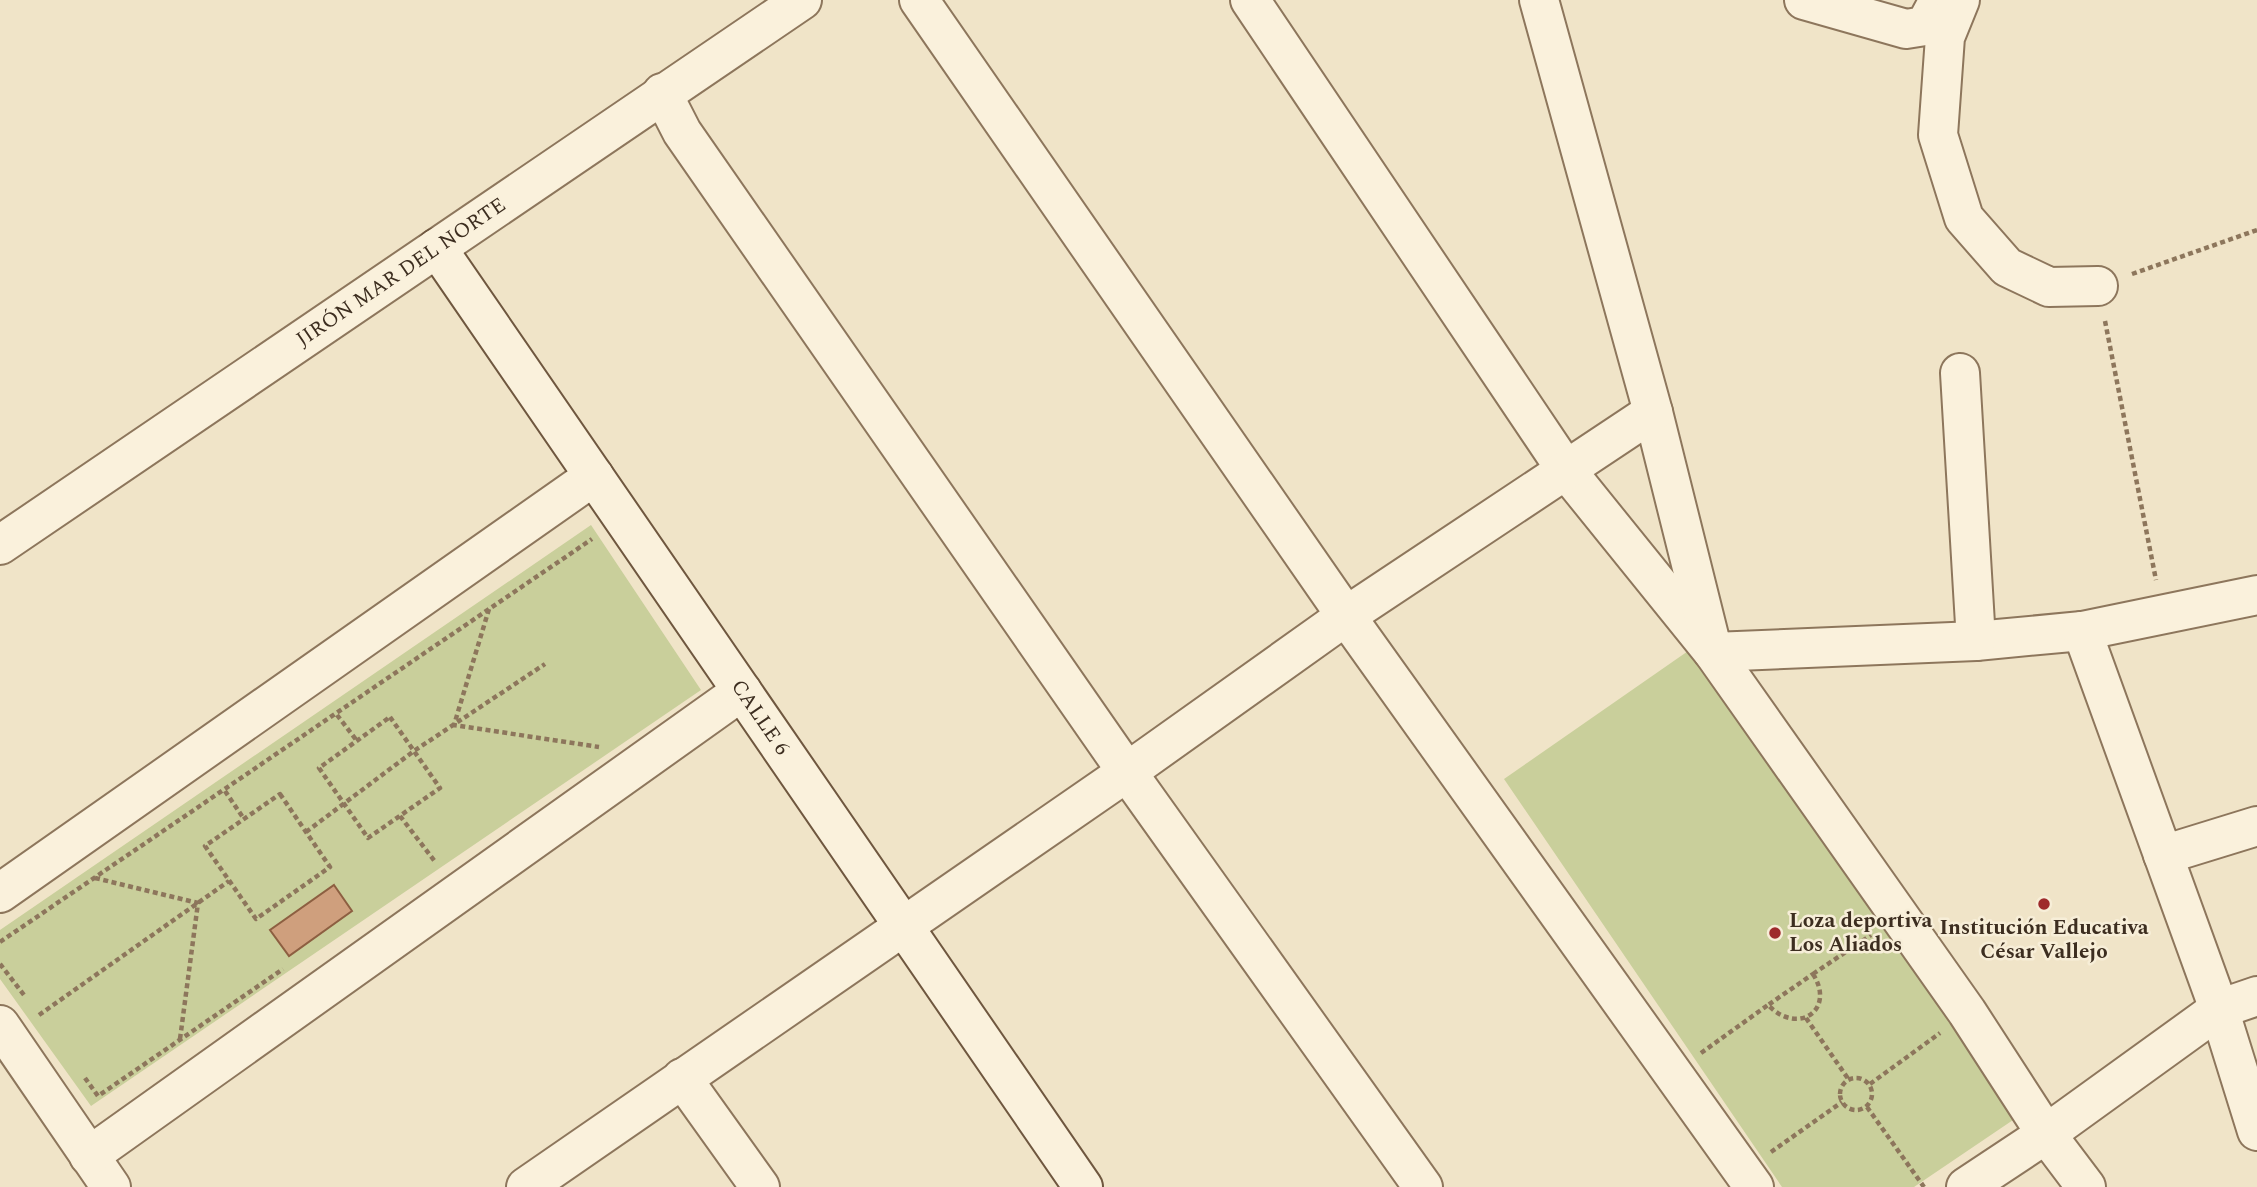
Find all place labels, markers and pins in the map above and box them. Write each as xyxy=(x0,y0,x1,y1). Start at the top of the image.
marker: Institución Educativa César Vallejo xyxy=(2036,896,2052,912)
place label: Loza deportiva Los Aliados xyxy=(1789,905,1933,961)
place label: Institución Educativa César Vallejo xyxy=(1939,912,2149,968)
marker: Loza deportiva Los Aliados xyxy=(1767,925,1783,941)

